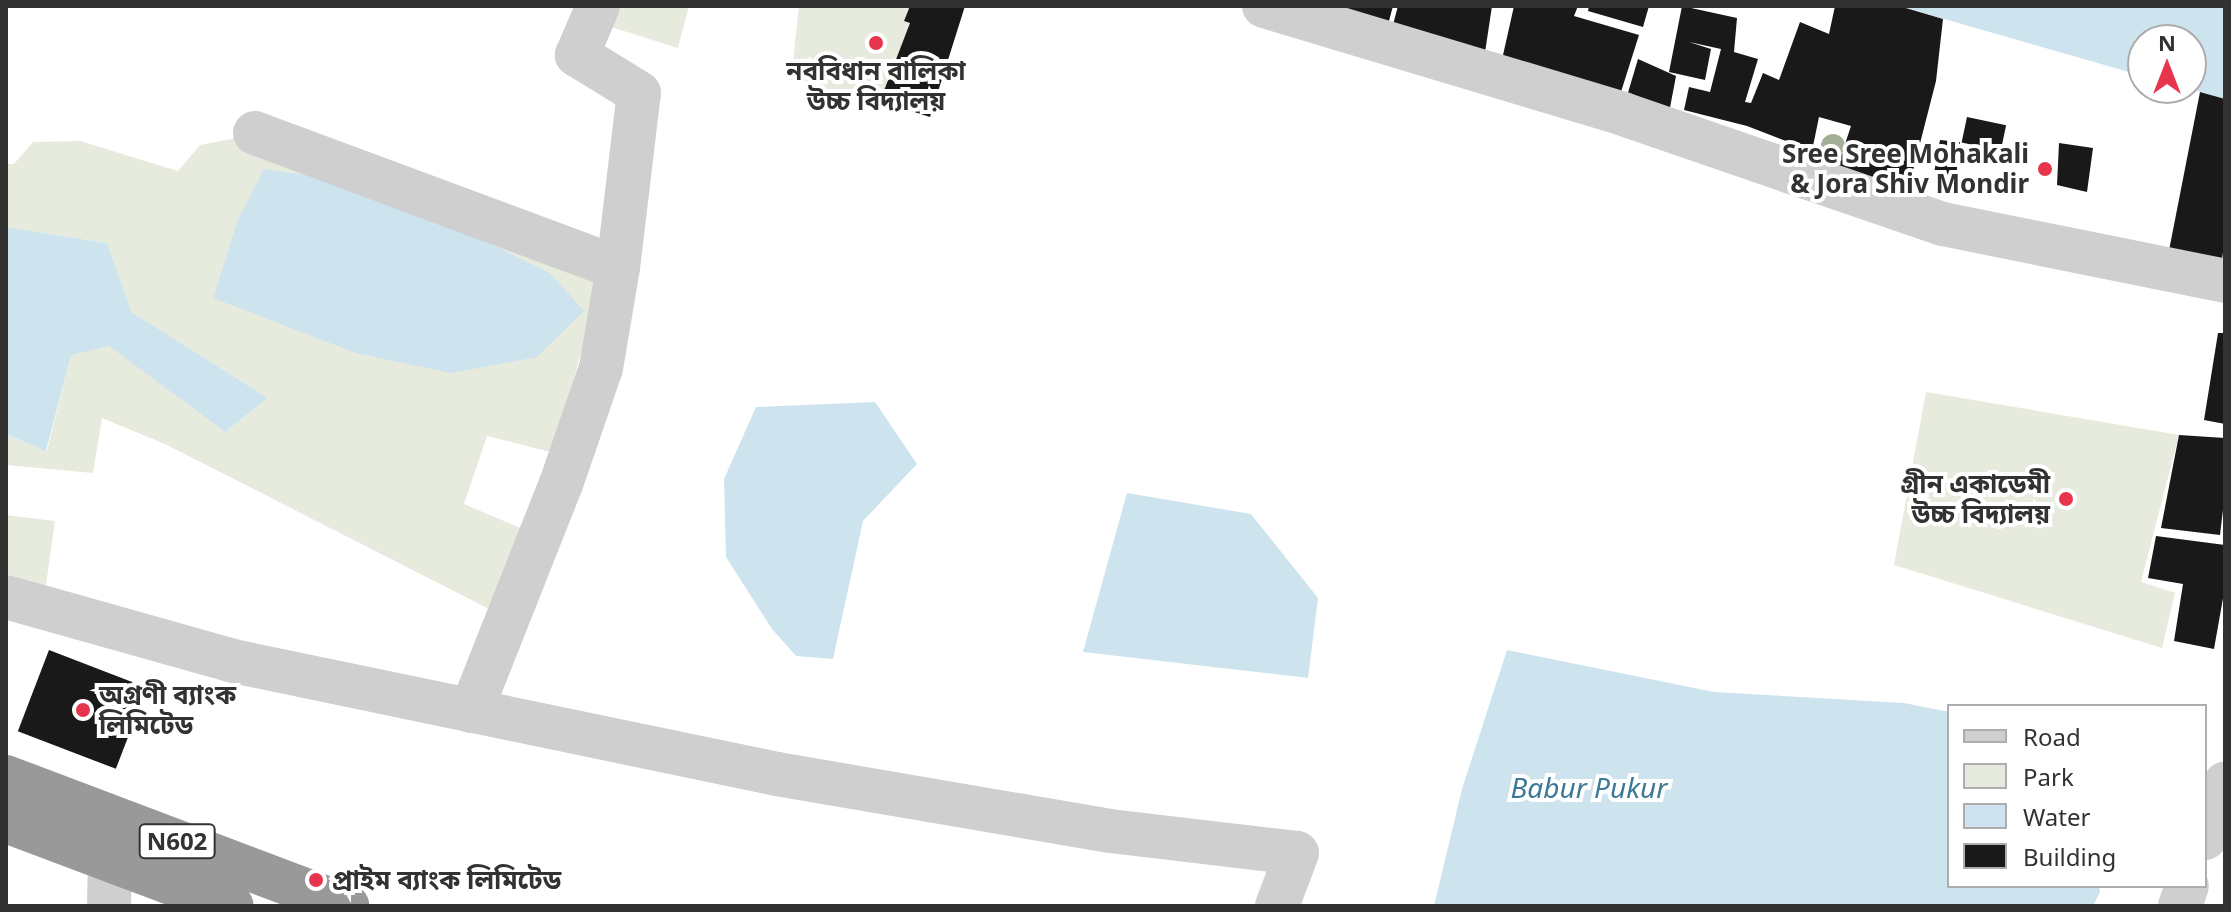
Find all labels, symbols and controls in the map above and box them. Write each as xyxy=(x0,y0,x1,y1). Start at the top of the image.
north arrow xyxy=(2127,24,2207,104)
text: N xyxy=(2158,27,2176,57)
marker: নববিধান বালিকা উচ্চ বিদ্যালয় xyxy=(867,34,885,52)
place label: নববিধান বালিকা উচ্চ বিদ্যালয় xyxy=(786,55,966,116)
place label: Sree Sree Mohakali & Jora Shiv Mondir xyxy=(1782,138,2029,200)
marker: Sree Sree Mohakali & Jora Shiv Mondir xyxy=(2036,160,2054,178)
place label: গ্রীন একাডেমী উচ্চ বিদ্যালয় xyxy=(1901,468,2050,530)
marker: গ্রীন একাডেমী উচ্চ বিদ্যালয় xyxy=(2057,490,2075,508)
place label: অগ্রণী ব্যাংক লিমিটেড xyxy=(99,679,236,740)
marker: অগ্রণী ব্যাংক লিমিটেড xyxy=(74,701,92,719)
legend xyxy=(1947,704,2207,888)
text: Road xyxy=(2023,720,2081,753)
text: Park xyxy=(2023,760,2074,793)
water label: Babur Pukur xyxy=(1511,770,1667,804)
text: Water xyxy=(2023,800,2090,833)
road number: N602 xyxy=(137,821,217,861)
text: Building xyxy=(2023,840,2116,873)
place label: প্রাইম ব্যাংক লিমিটেড xyxy=(332,864,561,896)
marker: প্রাইম ব্যাংক লিমিটেড xyxy=(307,871,325,889)

